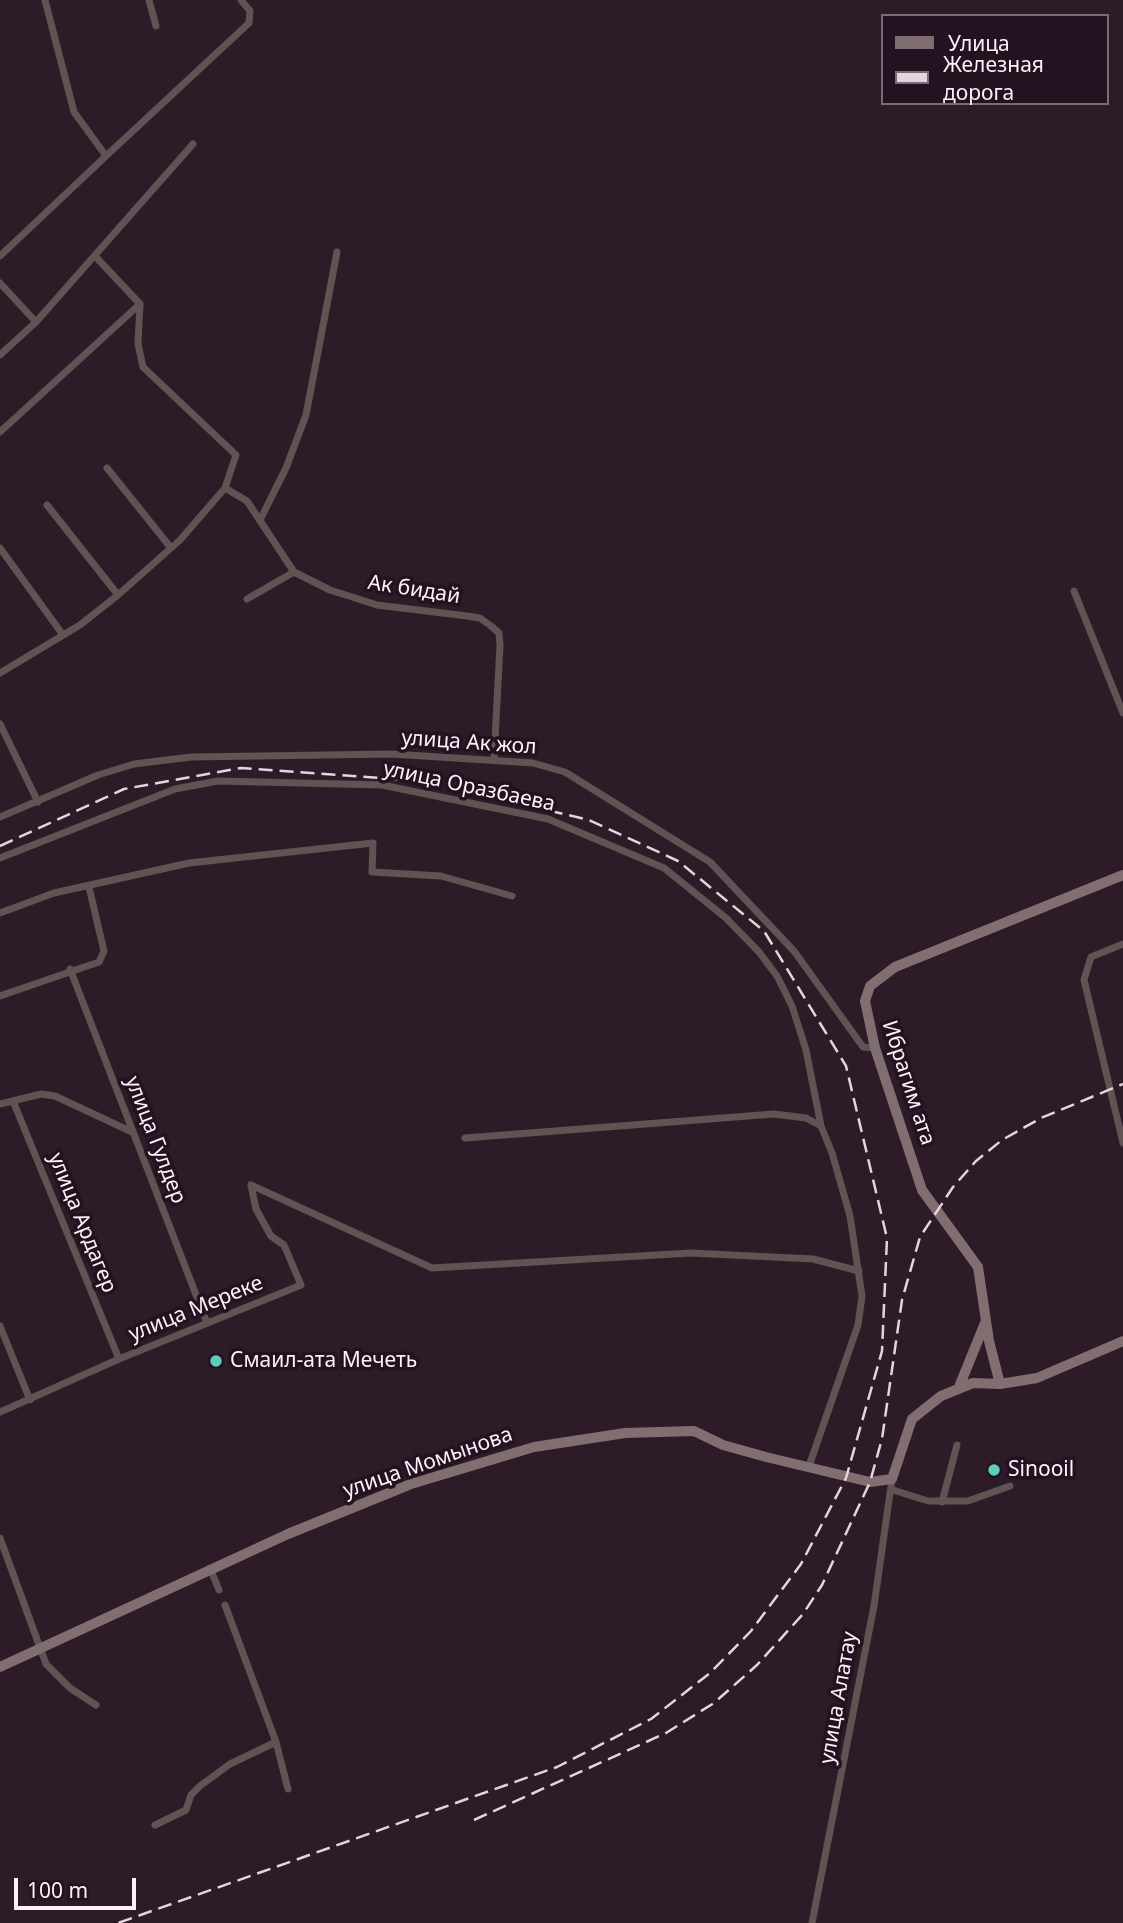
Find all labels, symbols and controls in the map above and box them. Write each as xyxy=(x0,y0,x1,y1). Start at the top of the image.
legend xyxy=(881,14,1109,105)
text: Улица xyxy=(948,29,1010,57)
text: Железная дорога xyxy=(943,50,1044,106)
street label: Ак бидай xyxy=(366,570,462,610)
street label: улица Ак жол xyxy=(401,726,537,760)
street label: улица Оразбаева xyxy=(381,756,557,818)
street label: Ибрагим ата xyxy=(876,1017,940,1149)
street label: улица Гулдер xyxy=(119,1073,191,1207)
street label: улица Ардагер xyxy=(42,1149,122,1297)
street label: улица Мереке xyxy=(125,1271,267,1347)
place label: Смаил-ата Мечеть xyxy=(230,1348,417,1374)
marker: Смаил-ата Мечеть xyxy=(208,1353,224,1369)
street label: улица Момынова xyxy=(340,1422,516,1504)
place label: Sinooil xyxy=(1008,1457,1074,1483)
marker: Sinooil xyxy=(986,1462,1002,1478)
street label: улица Алатау xyxy=(815,1630,863,1766)
scale bar xyxy=(18,1864,140,1908)
text: 100 m xyxy=(27,1876,88,1904)

